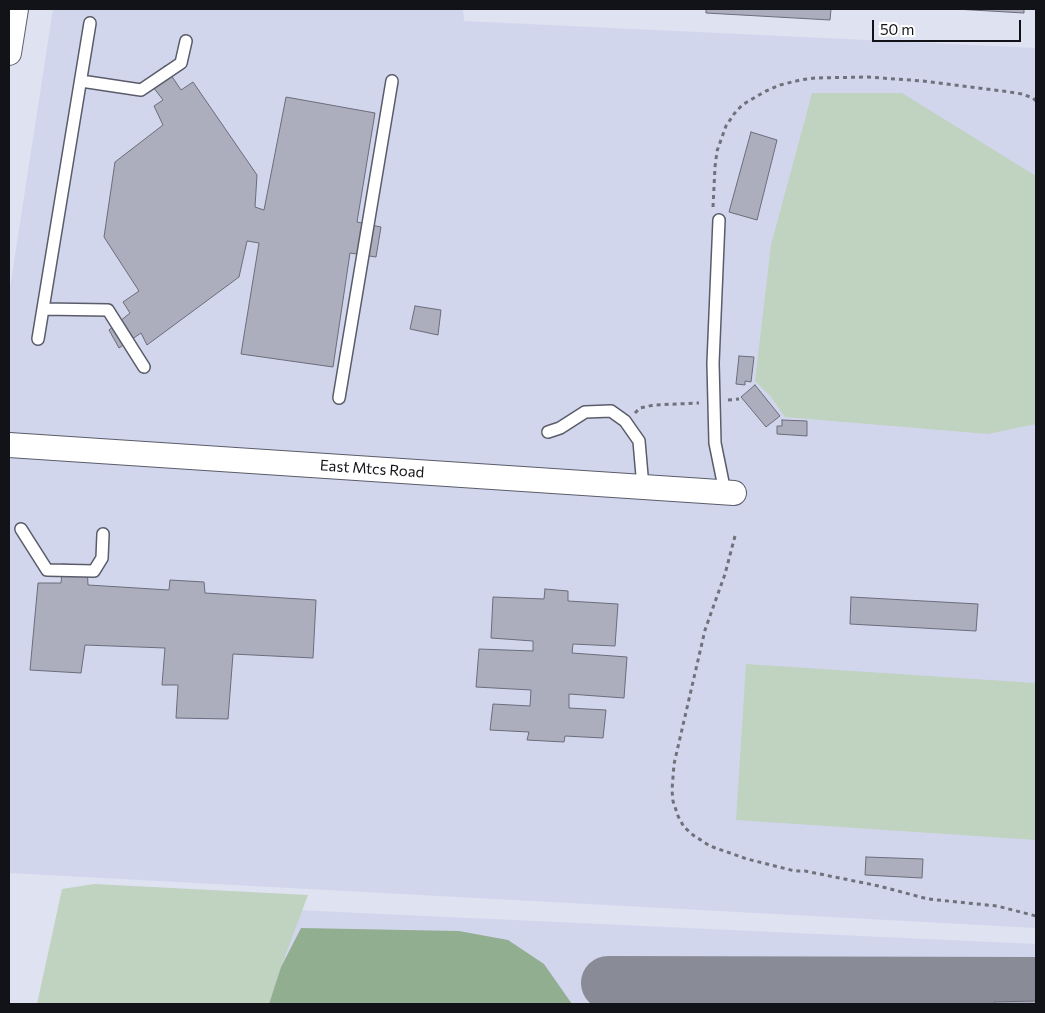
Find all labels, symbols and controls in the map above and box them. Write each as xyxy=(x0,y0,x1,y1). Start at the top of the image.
scale bar xyxy=(875,10,1024,42)
text: 50 m xyxy=(880,20,914,38)
street label: East Mtcs Road xyxy=(319,456,425,482)

